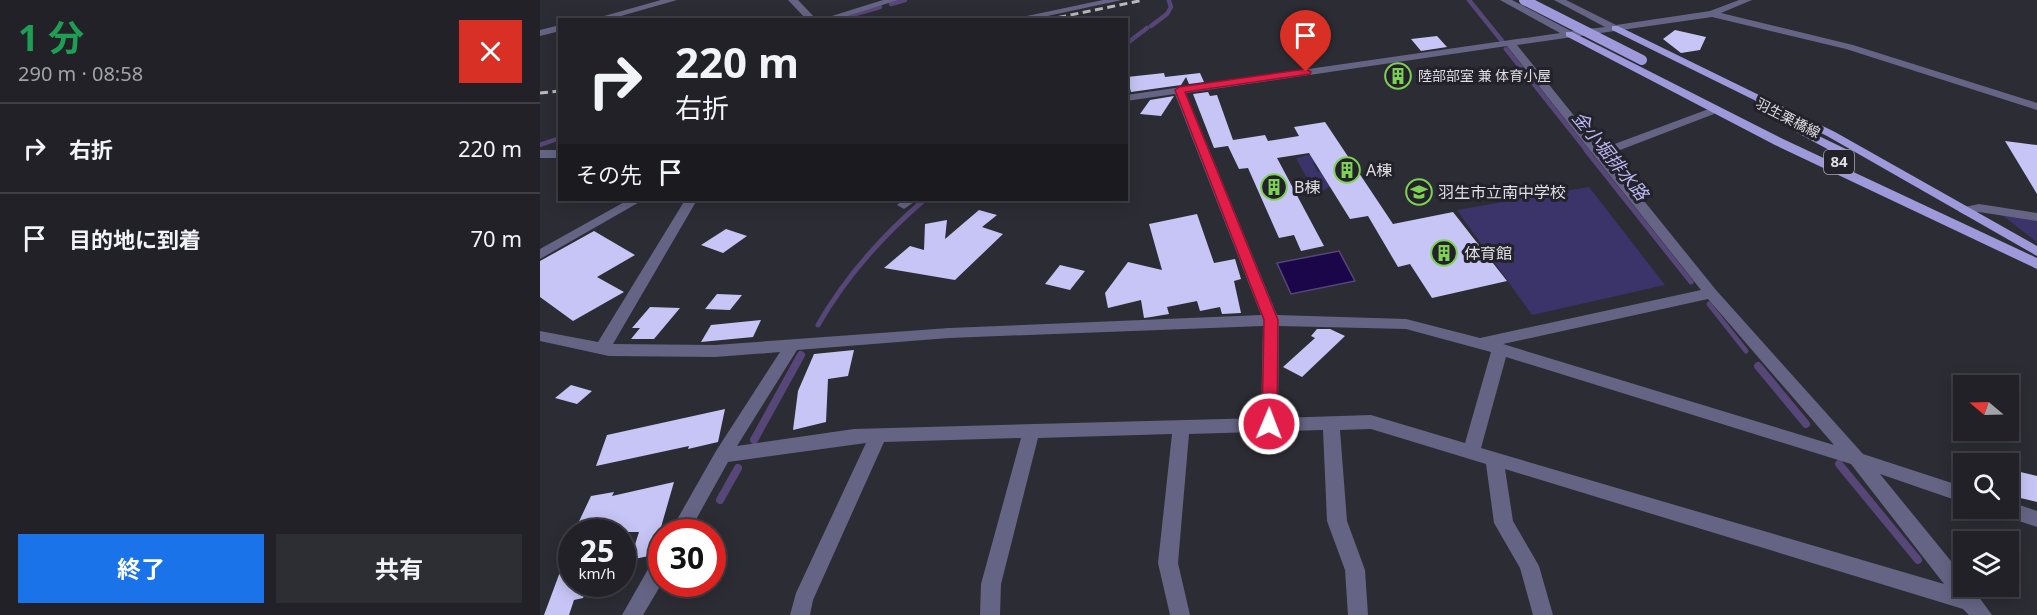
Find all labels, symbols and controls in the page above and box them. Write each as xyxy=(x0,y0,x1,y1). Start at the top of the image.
pin xyxy=(1280,10,1331,72)
text: 1 分 xyxy=(18,13,84,62)
icon: arrive xyxy=(1289,19,1322,52)
button: close xyxy=(459,20,522,83)
text: 220 m xyxy=(675,33,799,90)
icon: right xyxy=(576,42,654,120)
text: 290 m · 08:58 xyxy=(18,60,143,87)
building icon: 陸部部室 兼 体育小屋 xyxy=(1383,61,1413,91)
place label: 陸部部室 兼 体育小屋 xyxy=(1418,66,1551,85)
text: 右折 xyxy=(675,89,729,126)
street label: 羽生栗橋線 xyxy=(1753,93,1824,142)
water label: 金小堀排水路 xyxy=(1567,106,1655,206)
icon: right xyxy=(18,132,51,165)
text: 220 m xyxy=(458,133,522,163)
text: 右折 xyxy=(69,134,113,164)
road number: 84 xyxy=(1824,150,1854,174)
building icon: A棟 xyxy=(1332,155,1362,185)
icon: arrive xyxy=(654,156,687,189)
text: その先 xyxy=(576,159,642,189)
place label: A棟 xyxy=(1366,159,1392,181)
building icon: B棟 xyxy=(1259,172,1289,202)
place label: B棟 xyxy=(1294,176,1320,198)
school or university icon: 羽生市立南中学校 xyxy=(1404,177,1434,207)
place label: 羽生市立南中学校 xyxy=(1438,181,1566,203)
icon: arrive xyxy=(18,222,51,255)
text: 70 m xyxy=(471,223,522,253)
text: 目的地に到着 xyxy=(69,224,201,254)
building icon: 体育館 xyxy=(1429,238,1459,268)
place label: 体育館 xyxy=(1464,242,1512,264)
north arrow xyxy=(1953,375,2019,441)
map controls xyxy=(1953,375,2019,597)
position arrow xyxy=(1237,392,1301,456)
button: search xyxy=(1953,453,2019,519)
speed limit sign: 30 xyxy=(648,519,726,597)
text: 25 xyxy=(580,530,614,571)
button: layers xyxy=(1953,531,2019,597)
button: 終了 xyxy=(18,534,264,603)
button: 共有 xyxy=(276,534,522,603)
text: km/h xyxy=(579,563,615,583)

